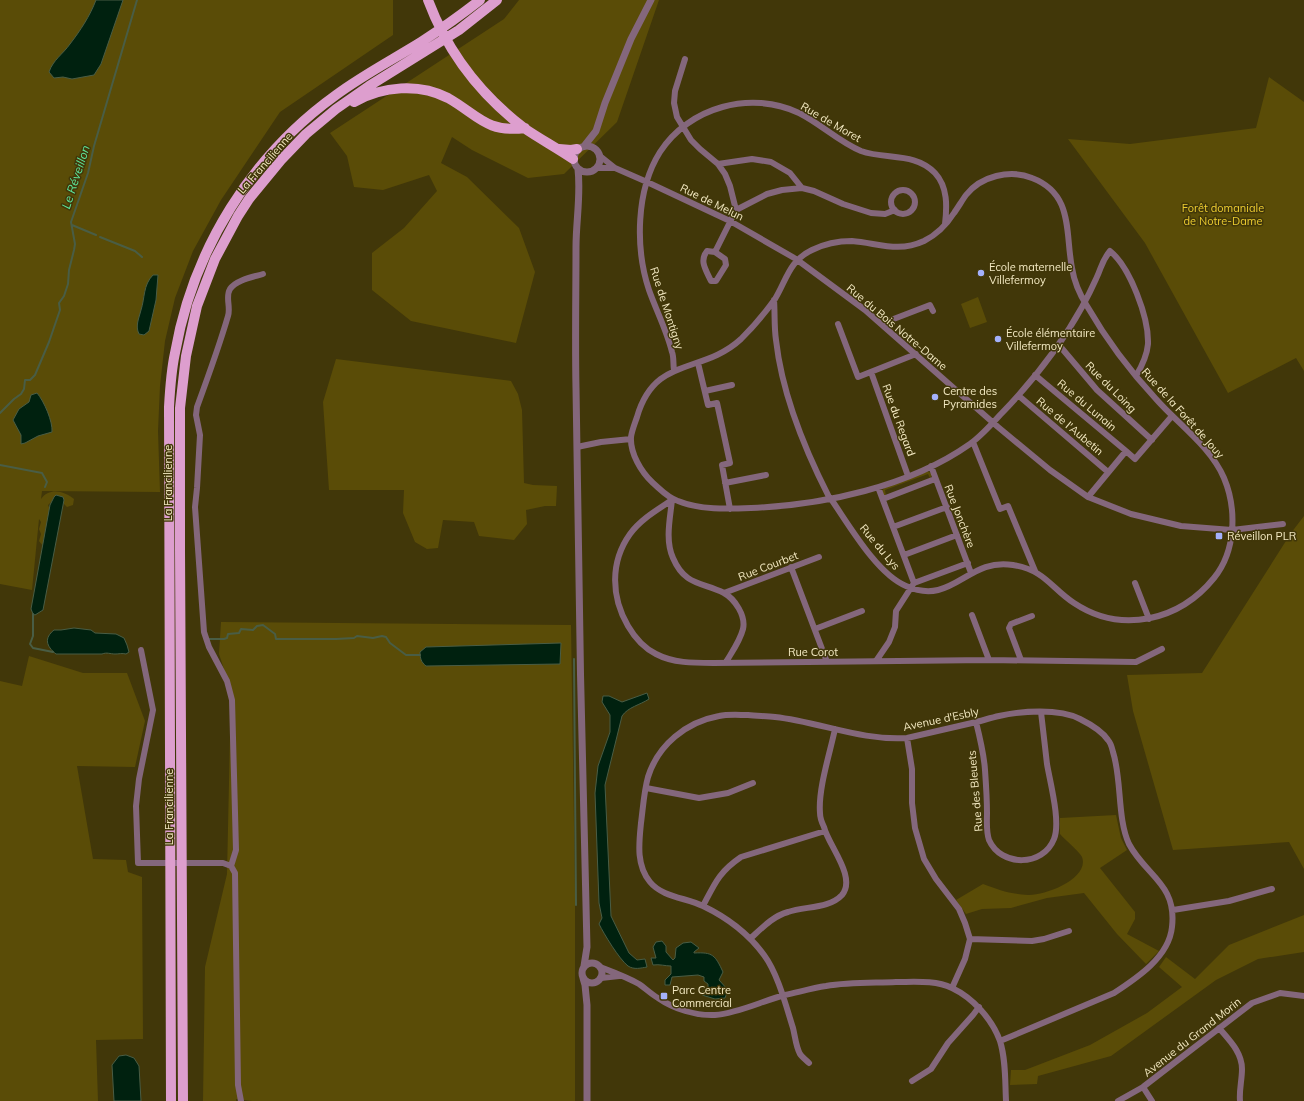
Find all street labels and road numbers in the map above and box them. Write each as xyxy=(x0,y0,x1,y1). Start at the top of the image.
street label: Rue de Moret xyxy=(798,99,864,145)
street label: La Francilienne xyxy=(235,129,295,197)
street label: Rue de Melun xyxy=(678,181,746,223)
street label: Rue de Montigny xyxy=(647,265,687,351)
street label: Rue du Bois Notre-Dame xyxy=(844,281,950,373)
street label: Rue du Loing xyxy=(1083,359,1139,415)
street label: Rue de la Forêt de Jouy xyxy=(1139,365,1227,461)
street label: Rue du Lunain xyxy=(1055,376,1119,434)
street label: Rue du Regard xyxy=(879,382,919,458)
street label: Rue de l'Aubetin xyxy=(1034,394,1106,458)
street label: La Francilienne xyxy=(161,445,175,521)
street label: Rue Jonchère xyxy=(941,482,979,550)
street label: Rue du Lys xyxy=(857,521,903,573)
street label: Rue Courbet xyxy=(736,548,800,584)
street label: Rue Corot xyxy=(788,645,838,659)
street label: Avenue d'Esbly xyxy=(902,704,980,734)
street label: Rue des Bleuets xyxy=(964,750,986,832)
street label: La Francilienne xyxy=(162,769,176,845)
street label: Avenue du Grand Morin xyxy=(1140,994,1244,1080)

